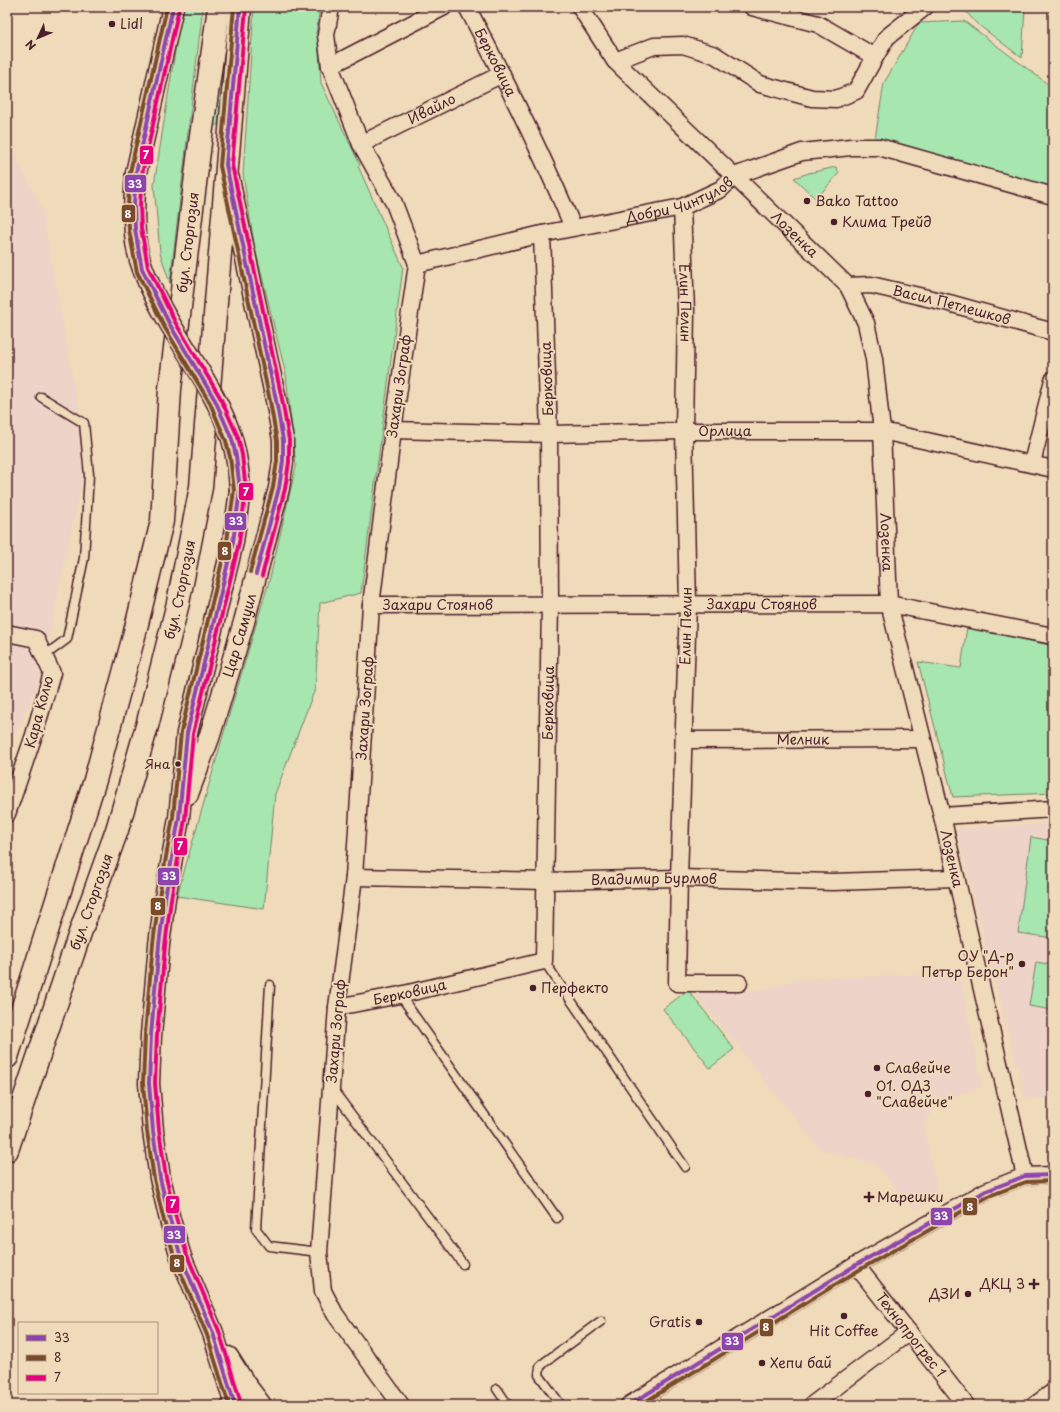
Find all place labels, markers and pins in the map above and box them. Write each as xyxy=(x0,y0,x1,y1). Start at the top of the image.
place label: Lidl xyxy=(120,13,143,34)
marker: Lidl xyxy=(107,19,117,29)
place label: Bako Tattoo xyxy=(815,190,898,211)
marker: Bako Tattoo xyxy=(802,196,812,206)
place label: Клима Трейд xyxy=(842,211,932,232)
marker: Клима Трейд xyxy=(829,217,839,227)
place label: Яна xyxy=(145,754,171,773)
marker: Яна xyxy=(173,759,183,769)
place label: ОУ "Д-р Петър Берон" xyxy=(921,945,1014,982)
marker: ОУ "Д-р Петър Берон" xyxy=(1017,959,1027,969)
place label: Перфекто xyxy=(541,977,609,998)
marker: Перфекто xyxy=(528,983,538,993)
place label: Славейче xyxy=(885,1057,951,1078)
marker: Славейче xyxy=(872,1063,882,1073)
place label: 01. ОДЗ "Славейче" xyxy=(876,1075,953,1112)
marker: 01. ОДЗ "Славейче" xyxy=(863,1089,873,1099)
place label: Марешки xyxy=(877,1186,944,1207)
marker: Марешки xyxy=(864,1192,874,1202)
place label: ДКЦ 3 xyxy=(979,1273,1025,1294)
marker: ДКЦ 3 xyxy=(1028,1278,1040,1290)
place label: ДЗИ xyxy=(928,1283,960,1304)
marker: ДЗИ xyxy=(963,1289,973,1299)
place label: Gratis xyxy=(649,1311,691,1332)
marker: Hit Coffee xyxy=(839,1311,849,1321)
marker: Gratis xyxy=(694,1317,704,1327)
place label: Hit Coffee xyxy=(809,1320,879,1341)
place label: Хепи бай xyxy=(770,1352,832,1373)
marker: Хепи бай xyxy=(757,1358,767,1368)

